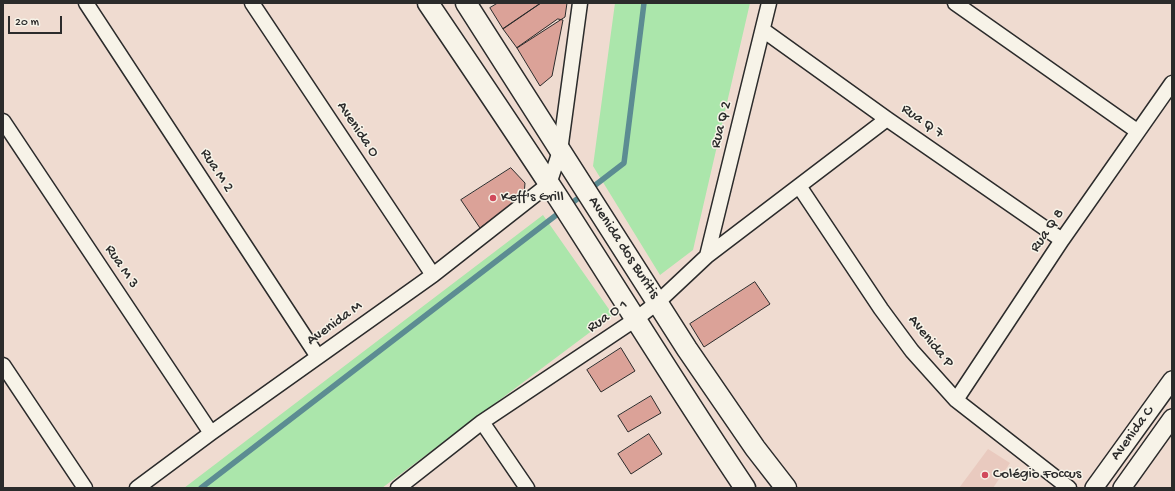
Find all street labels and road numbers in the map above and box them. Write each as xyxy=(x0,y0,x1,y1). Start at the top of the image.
street label: Avenida O xyxy=(332,99,382,161)
street label: Rua Q 2 xyxy=(707,100,737,150)
street label: Rua Q 7 xyxy=(897,101,947,143)
street label: Rua M 2 xyxy=(195,146,237,196)
street label: Avenida dos Buritis xyxy=(583,194,663,302)
street label: Rua Q 8 xyxy=(1027,206,1069,256)
street label: Rua M 3 xyxy=(100,242,142,292)
street label: Rua O 1 xyxy=(584,297,632,337)
street label: Avenida M xyxy=(304,298,366,350)
street label: Avenida P xyxy=(903,312,957,372)
street label: Avenida C xyxy=(1107,403,1159,465)

